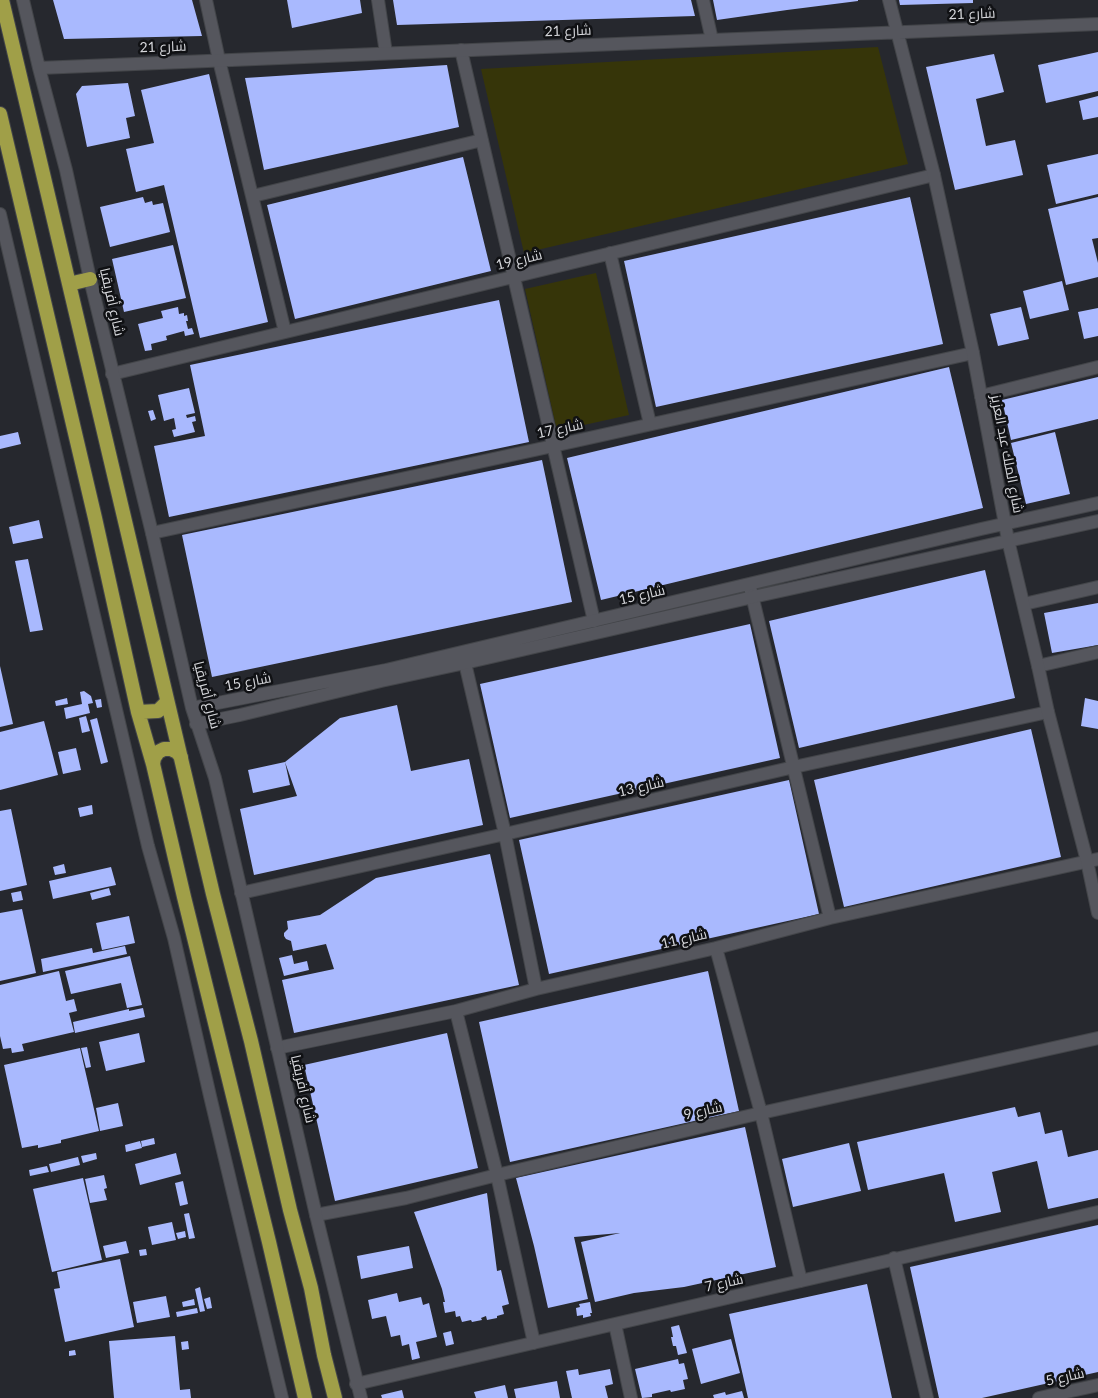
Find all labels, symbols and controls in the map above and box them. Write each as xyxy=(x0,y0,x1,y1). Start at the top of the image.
street label: شارع 21 xyxy=(948,5,996,23)
street label: شارع 21 xyxy=(544,22,592,40)
street label: شارع 21 xyxy=(139,38,187,56)
street label: شارع 19 xyxy=(494,246,544,274)
street label: شارع أفريقيا xyxy=(96,266,128,338)
street label: شارع الملك عبد العزيز xyxy=(987,393,1027,515)
street label: شارع 17 xyxy=(535,416,585,442)
street label: شارع 15 xyxy=(617,582,667,608)
street label: شارع أفريقيا xyxy=(190,659,224,731)
street label: شارع 15 xyxy=(223,669,273,695)
street label: شارع 13 xyxy=(616,774,666,800)
street label: شارع 11 xyxy=(659,926,709,952)
street label: شارع أفريقيا xyxy=(287,1053,319,1125)
street label: شارع 9 xyxy=(682,1098,724,1124)
street label: شارع 7 xyxy=(703,1270,745,1296)
street label: شارع 5 xyxy=(1044,1364,1086,1390)

